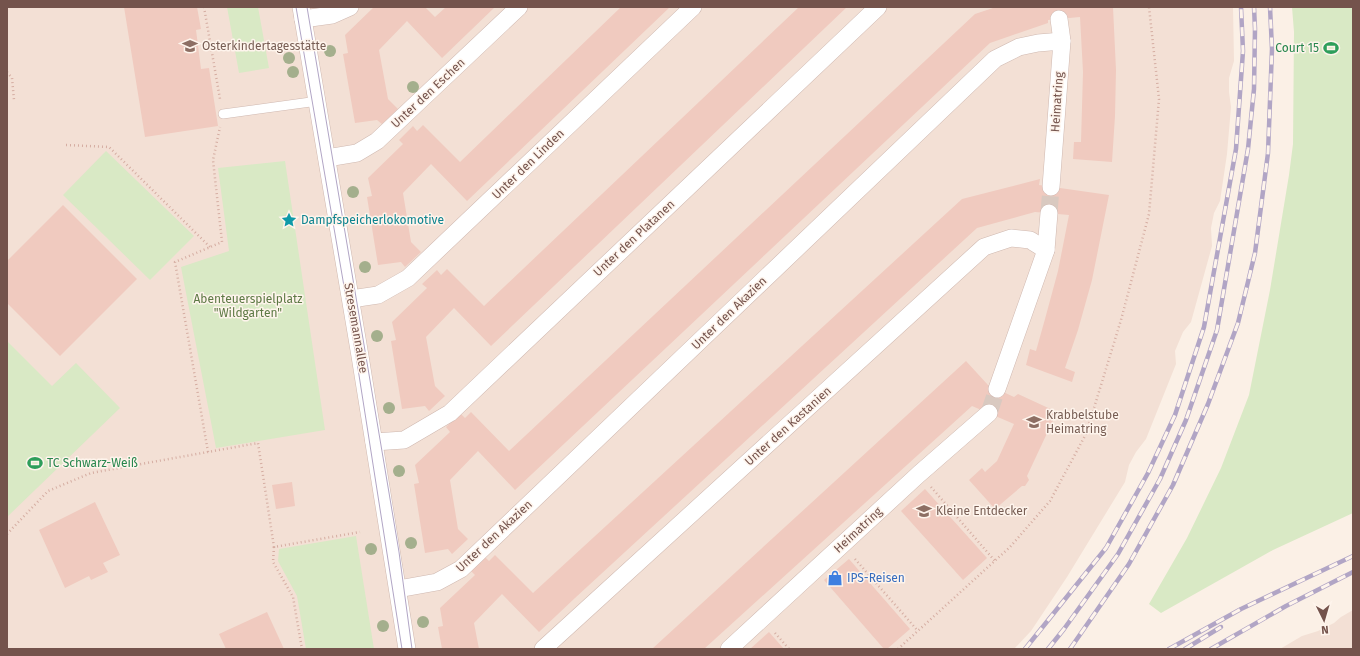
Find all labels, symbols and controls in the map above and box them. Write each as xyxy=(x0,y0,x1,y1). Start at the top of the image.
school or university icon: Osterkindertagesstätte xyxy=(181,37,199,55)
place label: Osterkindertagesstätte xyxy=(202,39,326,53)
sports icon: Court 15 xyxy=(1322,39,1340,57)
place label: Court 15 xyxy=(1275,41,1319,55)
street label: Unter den Eschen xyxy=(388,55,468,131)
street label: Heimatring xyxy=(1048,71,1066,133)
street label: Unter den Linden xyxy=(489,126,567,202)
street label: Unter den Platanen xyxy=(591,197,677,279)
place icon: Dampfspeicherlokomotive xyxy=(280,211,298,229)
place label: Dampfspeicherlokomotive xyxy=(301,213,444,227)
street label: Unter den Akazien xyxy=(689,274,769,352)
street label: Stresemannallee xyxy=(341,282,371,374)
park label: Abenteuerspielplatz "Wildgarten" xyxy=(193,292,303,320)
street label: Unter den Kastanien xyxy=(742,384,834,468)
place label: Krabbelstube Heimatring xyxy=(1046,408,1119,436)
school or university icon: Krabbelstube Heimatring xyxy=(1025,413,1043,431)
sports icon: TC Schwarz-Weiß xyxy=(26,454,44,472)
place label: TC Schwarz-Weiß xyxy=(47,456,138,470)
street label: Unter den Akazien xyxy=(453,497,535,575)
school or university icon: Kleine Entdecker xyxy=(915,502,933,520)
street label: Heimatring xyxy=(831,504,885,556)
place label: Kleine Entdecker xyxy=(936,504,1028,518)
shop icon: IPS-Reisen xyxy=(826,569,844,587)
place label: IPS-Reisen xyxy=(847,571,905,585)
north arrow xyxy=(1304,600,1344,640)
text: N xyxy=(1321,623,1329,636)

